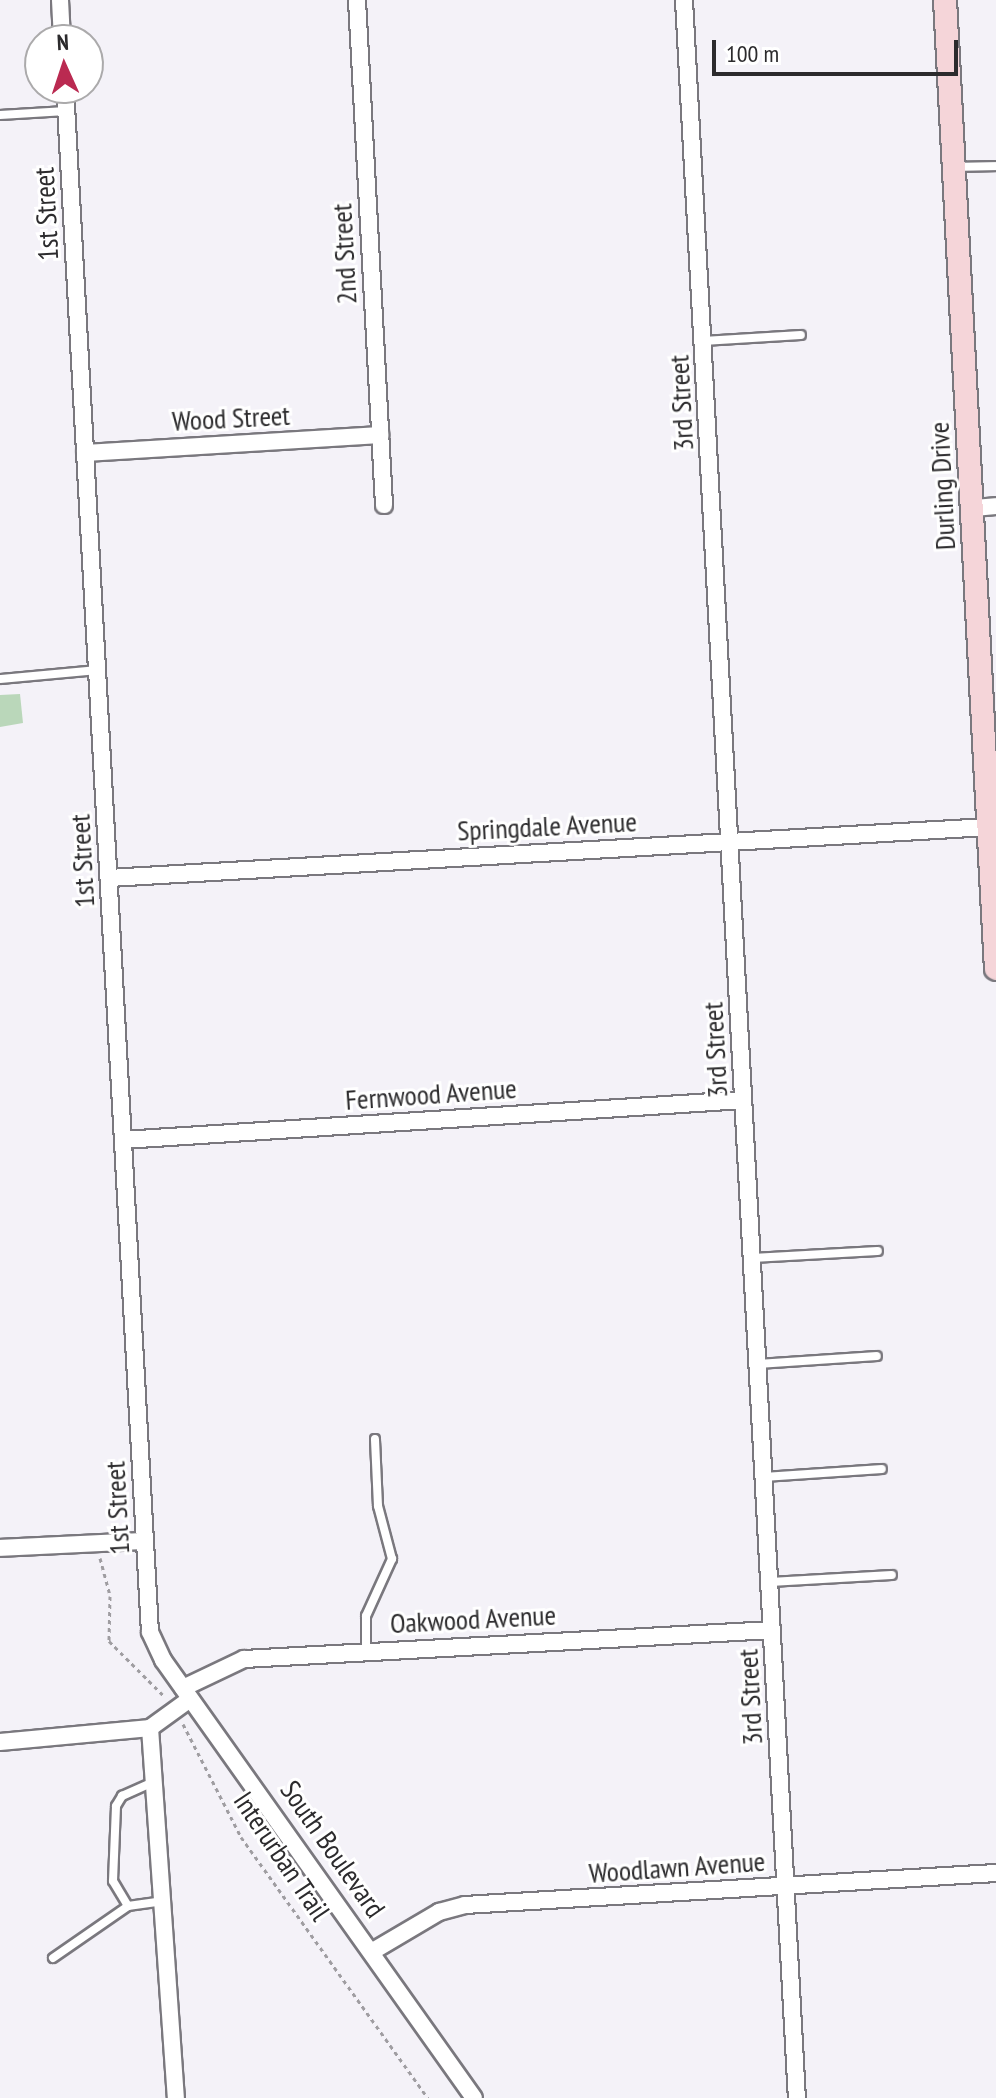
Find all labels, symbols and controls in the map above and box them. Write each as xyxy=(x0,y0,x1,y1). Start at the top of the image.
north arrow xyxy=(24,24,104,104)
scale bar xyxy=(716,24,962,74)
text: N xyxy=(56,28,70,56)
text: 100 m xyxy=(726,38,779,69)
street label: 1st Street xyxy=(27,166,65,262)
street label: 2nd Street xyxy=(325,203,363,305)
street label: 3rd Street xyxy=(662,354,700,452)
street label: Wood Street xyxy=(171,398,291,438)
street label: Durling Drive xyxy=(922,421,962,551)
street label: Springdale Avenue xyxy=(456,805,638,847)
street label: 1st Street xyxy=(63,813,101,909)
street label: 3rd Street xyxy=(696,1001,734,1099)
street label: Fernwood Avenue xyxy=(344,1071,518,1117)
street label: 1st Street xyxy=(98,1460,136,1556)
street label: Oakwood Avenue xyxy=(389,1598,557,1640)
street label: 3rd Street xyxy=(731,1648,769,1746)
street label: South Boulevard xyxy=(274,1774,392,1924)
street label: Interurban Trail xyxy=(227,1785,337,1927)
street label: Woodlawn Avenue xyxy=(587,1844,767,1890)

